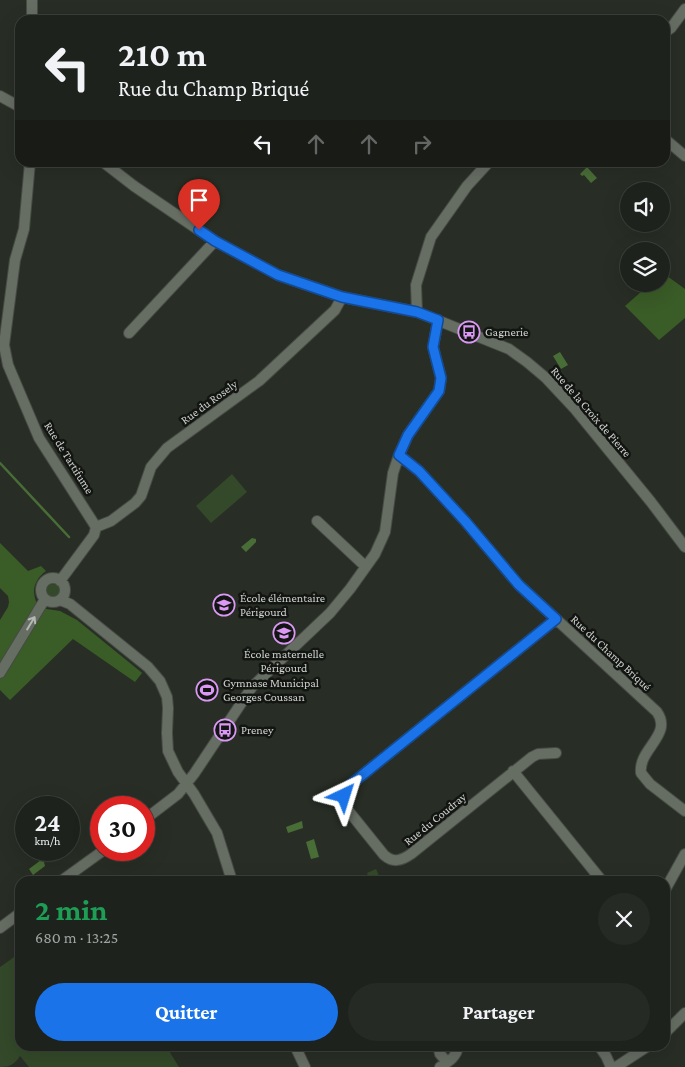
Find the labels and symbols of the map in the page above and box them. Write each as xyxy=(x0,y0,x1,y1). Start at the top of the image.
pin xyxy=(178,179,220,230)
bus stop icon: Gagnerie xyxy=(457,320,481,344)
place label: Gagnerie xyxy=(485,325,528,339)
street label: Rue de la Croix de Pierre xyxy=(548,364,634,460)
street label: Rue du Rosely xyxy=(178,377,240,427)
street label: Rue de Tartifume xyxy=(41,419,97,497)
place label: École élémentaire Périgourd xyxy=(240,591,325,619)
school or university icon: École élémentaire Périgourd xyxy=(212,593,236,617)
street label: Rue du Champ Briqué xyxy=(568,612,654,694)
one-way arrow xyxy=(27,616,37,630)
school or university icon: École maternelle Périgourd xyxy=(272,621,296,645)
place label: École maternelle Périgourd xyxy=(244,647,324,675)
place label: Gymnase Municipal Georges Coussan xyxy=(223,676,319,704)
sports icon: Gymnase Municipal Georges Coussan xyxy=(195,678,219,702)
bus stop icon: Preney xyxy=(213,718,237,742)
place label: Preney xyxy=(241,723,274,737)
position arrow xyxy=(317,769,369,821)
street label: Rue du Coudray xyxy=(401,789,469,848)
speed limit sign: 30 xyxy=(90,796,155,861)

